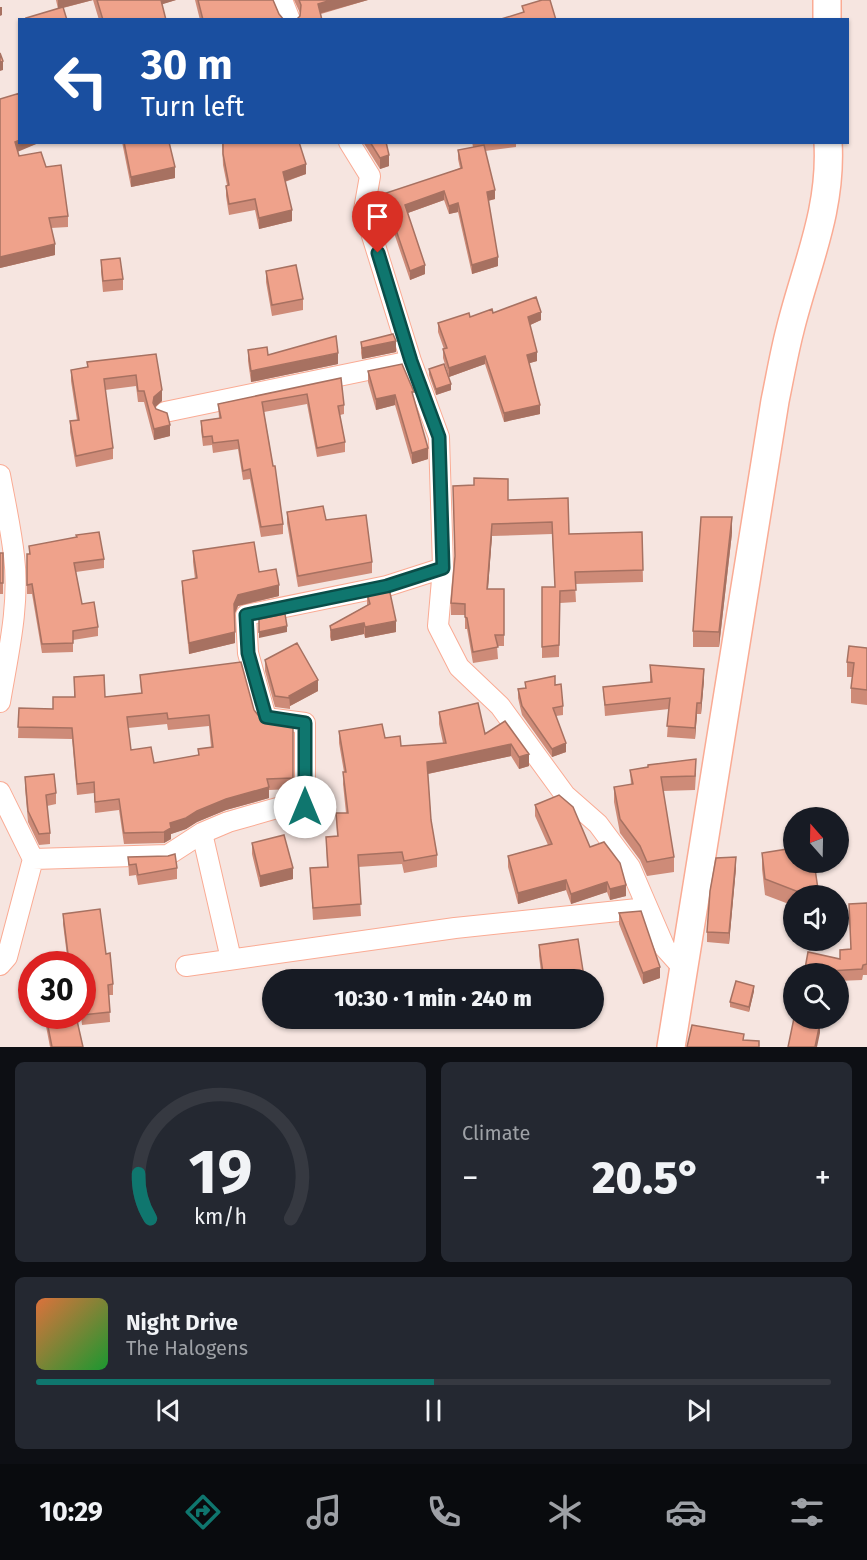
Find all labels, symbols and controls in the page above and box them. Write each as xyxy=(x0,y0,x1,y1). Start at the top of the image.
text: 30 m xyxy=(141,40,233,90)
icon: left xyxy=(42,42,120,120)
text: Turn left xyxy=(141,91,244,123)
pin xyxy=(352,191,403,253)
icon: arrive xyxy=(361,200,394,233)
position arrow xyxy=(273,775,337,839)
north arrow xyxy=(783,807,849,873)
map controls xyxy=(783,807,849,1029)
button: sound xyxy=(783,885,849,951)
speed limit sign: 30 xyxy=(18,951,96,1029)
button: search xyxy=(783,963,849,1029)
text: 10:30 · 1 min · 240 m xyxy=(334,985,532,1012)
text: Climate xyxy=(462,1121,530,1145)
text: 19 xyxy=(189,1135,252,1210)
text: 20.5° xyxy=(592,1151,701,1205)
text: − xyxy=(462,1158,479,1198)
text: + xyxy=(815,1158,831,1198)
text: km/h xyxy=(194,1204,247,1230)
text: Night Drive xyxy=(126,1309,238,1336)
text: The Halogens xyxy=(126,1336,248,1360)
icon: previous xyxy=(152,1394,185,1427)
icon: pause xyxy=(417,1394,450,1427)
icon: next xyxy=(682,1394,715,1427)
icon: directions xyxy=(182,1491,224,1533)
icon: music xyxy=(303,1491,345,1533)
icon: phone xyxy=(423,1491,465,1533)
icon: climate xyxy=(544,1491,586,1533)
icon: car xyxy=(665,1491,707,1533)
icon: filters xyxy=(786,1491,828,1533)
text: 10:29 xyxy=(39,1496,103,1528)

